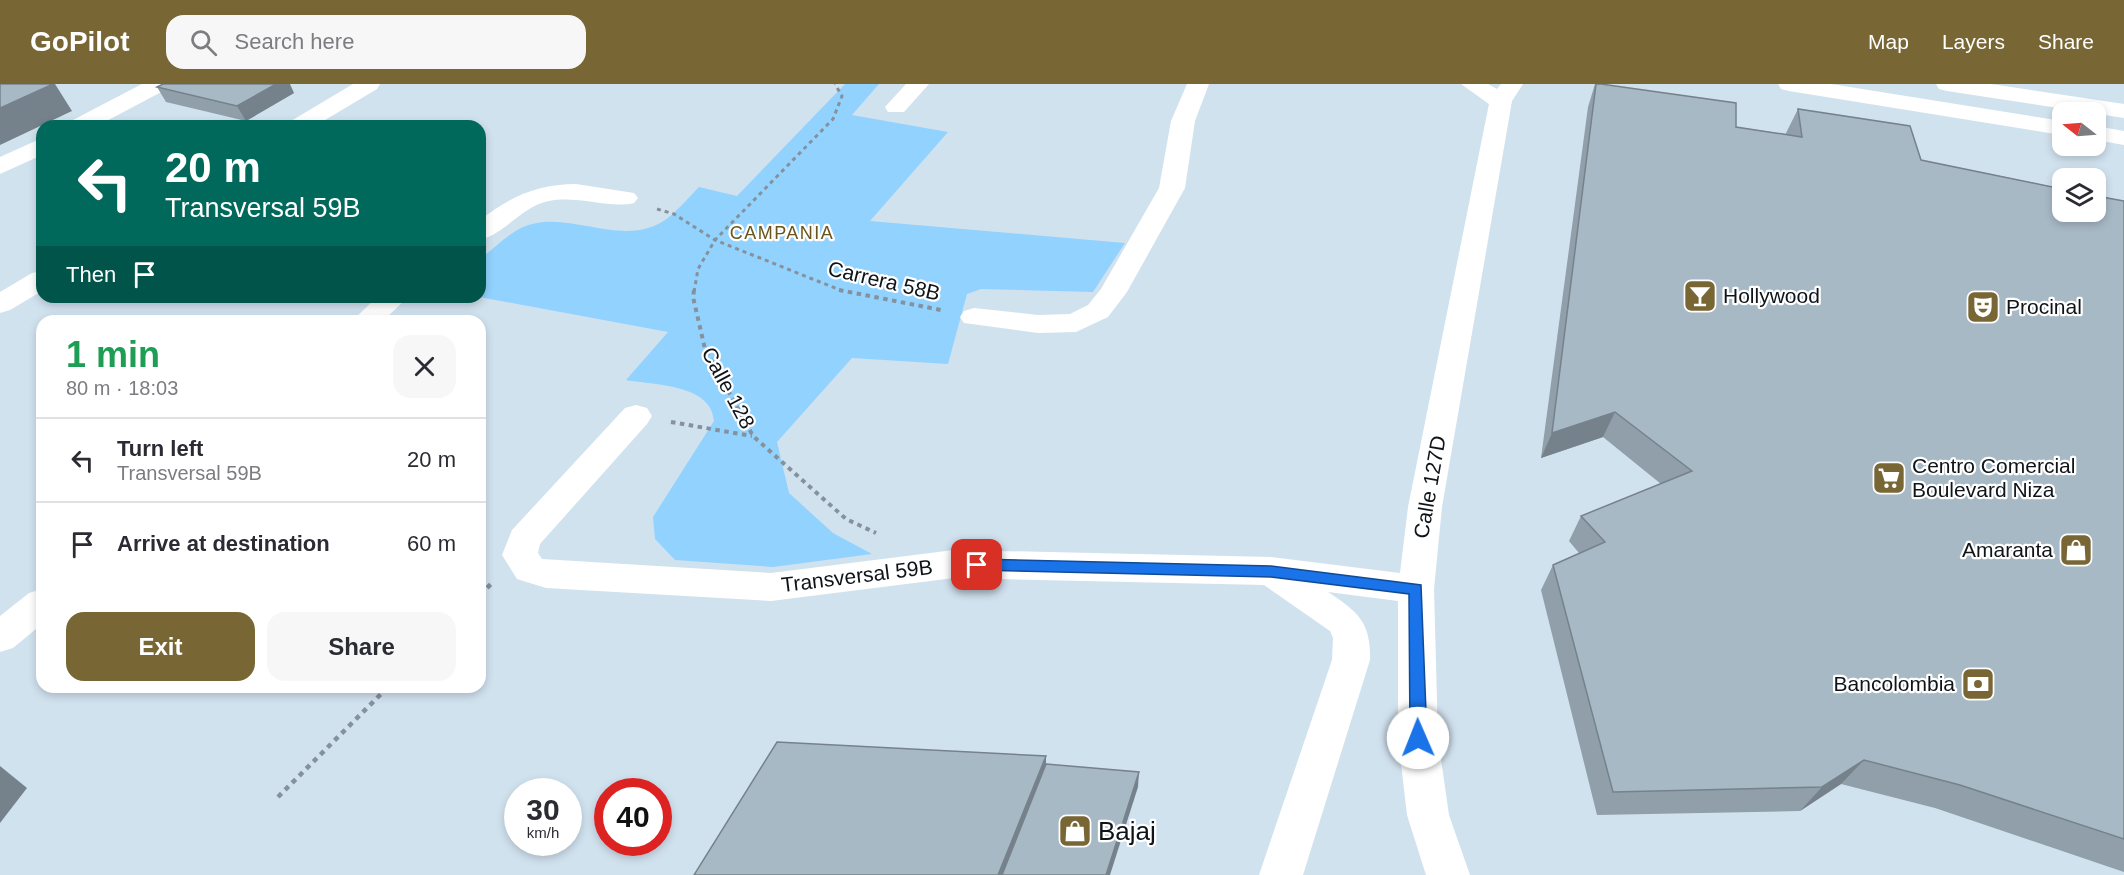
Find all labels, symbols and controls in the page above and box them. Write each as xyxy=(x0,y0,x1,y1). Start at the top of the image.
search box xyxy=(166,15,586,69)
text: GoPilot xyxy=(30,26,130,57)
icon: search xyxy=(187,26,220,59)
text: Search here xyxy=(235,29,354,54)
text: Map xyxy=(1868,30,1909,53)
text: Layers xyxy=(1942,30,2005,53)
text: Share xyxy=(2038,30,2094,53)
north arrow xyxy=(2052,102,2106,156)
map controls xyxy=(2052,102,2106,222)
icon: left xyxy=(66,144,144,222)
text: 20 m xyxy=(165,144,261,191)
button: layers xyxy=(2052,168,2106,222)
text: Transversal 59B xyxy=(165,193,361,223)
district label: CAMPANIA xyxy=(730,223,834,243)
street label: Carrera 58B xyxy=(826,256,942,305)
icon: arrive xyxy=(128,258,161,291)
text: Then xyxy=(66,262,116,287)
bar icon: Hollywood xyxy=(1682,278,1718,314)
place label: Hollywood xyxy=(1723,284,1820,307)
theatre icon: Procinal xyxy=(1965,289,2001,325)
place label: Procinal xyxy=(2006,295,2082,318)
text: 1 min xyxy=(66,334,160,375)
button: close xyxy=(393,335,456,398)
street label: Calle 128 xyxy=(697,343,759,432)
text: 80 m · 18:03 xyxy=(66,377,178,399)
street label: Calle 127D xyxy=(1409,434,1450,540)
text: Turn left xyxy=(117,436,203,461)
icon: left xyxy=(66,444,99,477)
text: 20 m xyxy=(407,447,456,472)
place label: Centro Comercial Boulevard Niza xyxy=(1912,454,2075,501)
supermarket icon: Centro Comercial Boulevard Niza xyxy=(1871,460,1907,496)
text: Transversal 59B xyxy=(117,462,262,484)
icon: arrive xyxy=(66,528,99,561)
text: Arrive at destination xyxy=(117,531,330,556)
text: 60 m xyxy=(407,531,456,556)
shop icon: Amaranta xyxy=(2058,532,2094,568)
place label: Amaranta xyxy=(1962,538,2053,561)
pin xyxy=(951,539,1002,590)
icon: arrive xyxy=(960,548,993,581)
street label: Transversal 59B xyxy=(780,555,934,596)
button: Exit xyxy=(66,612,255,681)
button: Share xyxy=(267,612,456,681)
bank icon: Bancolombia xyxy=(1960,666,1996,702)
place label: Bancolombia xyxy=(1834,672,1955,695)
position arrow xyxy=(1386,706,1450,770)
speed limit sign: 40 xyxy=(594,778,672,856)
text: 30 xyxy=(526,793,560,826)
shop icon: Bajaj xyxy=(1057,813,1093,849)
place label: Bajaj xyxy=(1098,816,1156,846)
text: km/h xyxy=(527,824,559,841)

